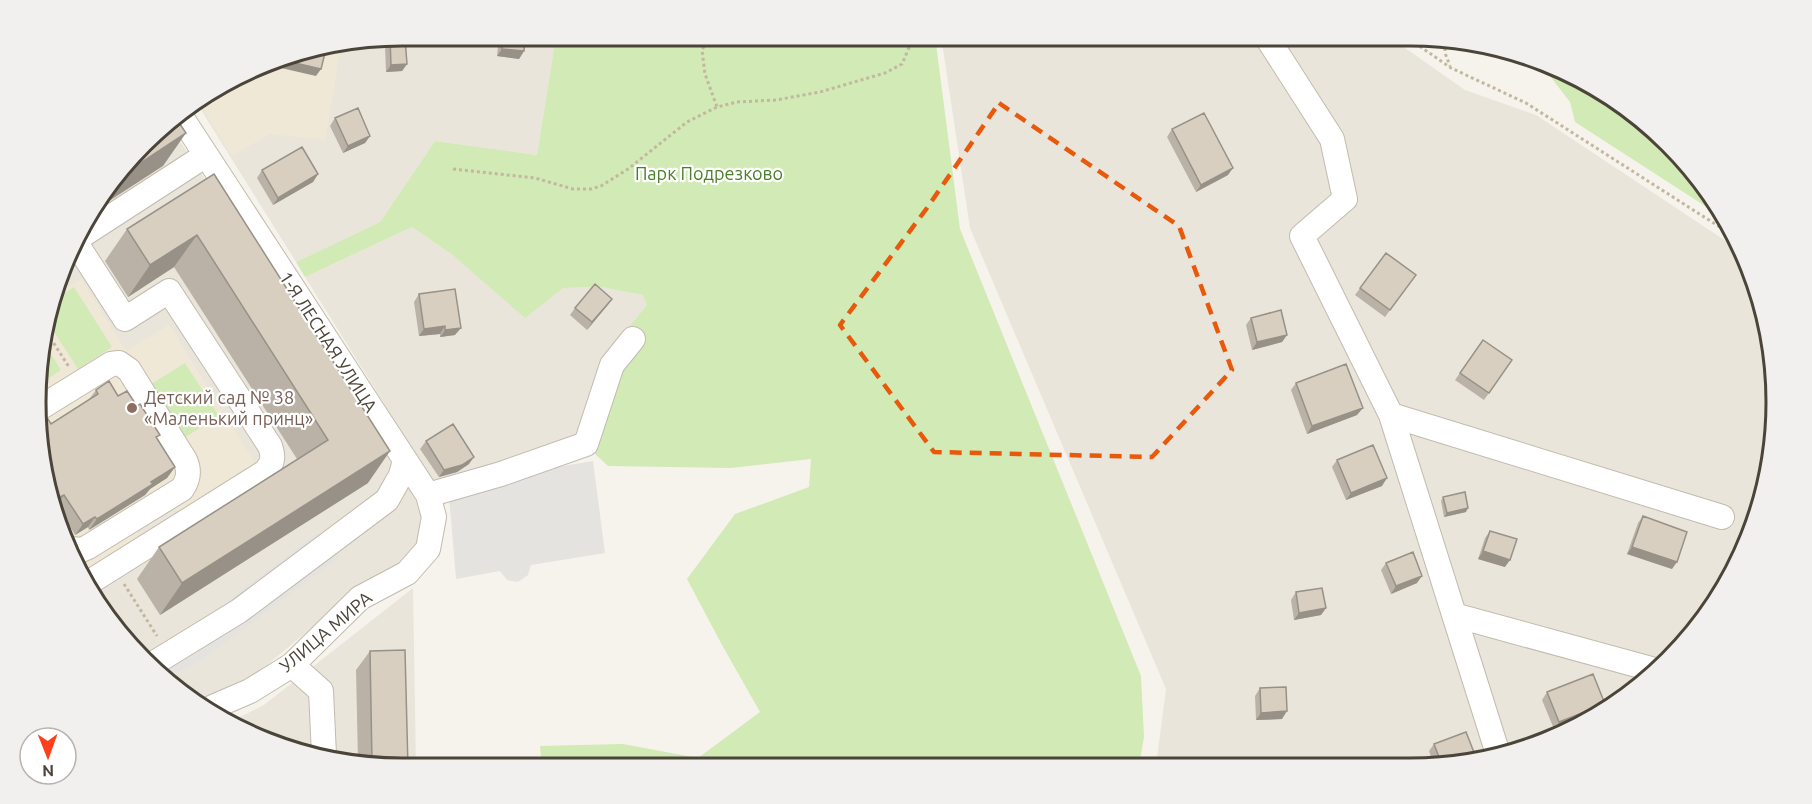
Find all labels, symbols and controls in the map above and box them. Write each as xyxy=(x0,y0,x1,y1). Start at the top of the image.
park label: Парк Подрезково xyxy=(635,163,783,183)
street label: 1-Я ЛЕСНАЯ УЛИЦА xyxy=(276,268,382,416)
place label: Детский сад № 38 «Маленький принц» xyxy=(144,387,313,428)
marker: Детский сад № 38 «Маленький принц» xyxy=(125,401,139,415)
street label: УЛИЦА МИРА xyxy=(275,587,376,675)
north arrow xyxy=(18,726,78,786)
text: N xyxy=(42,762,54,780)

